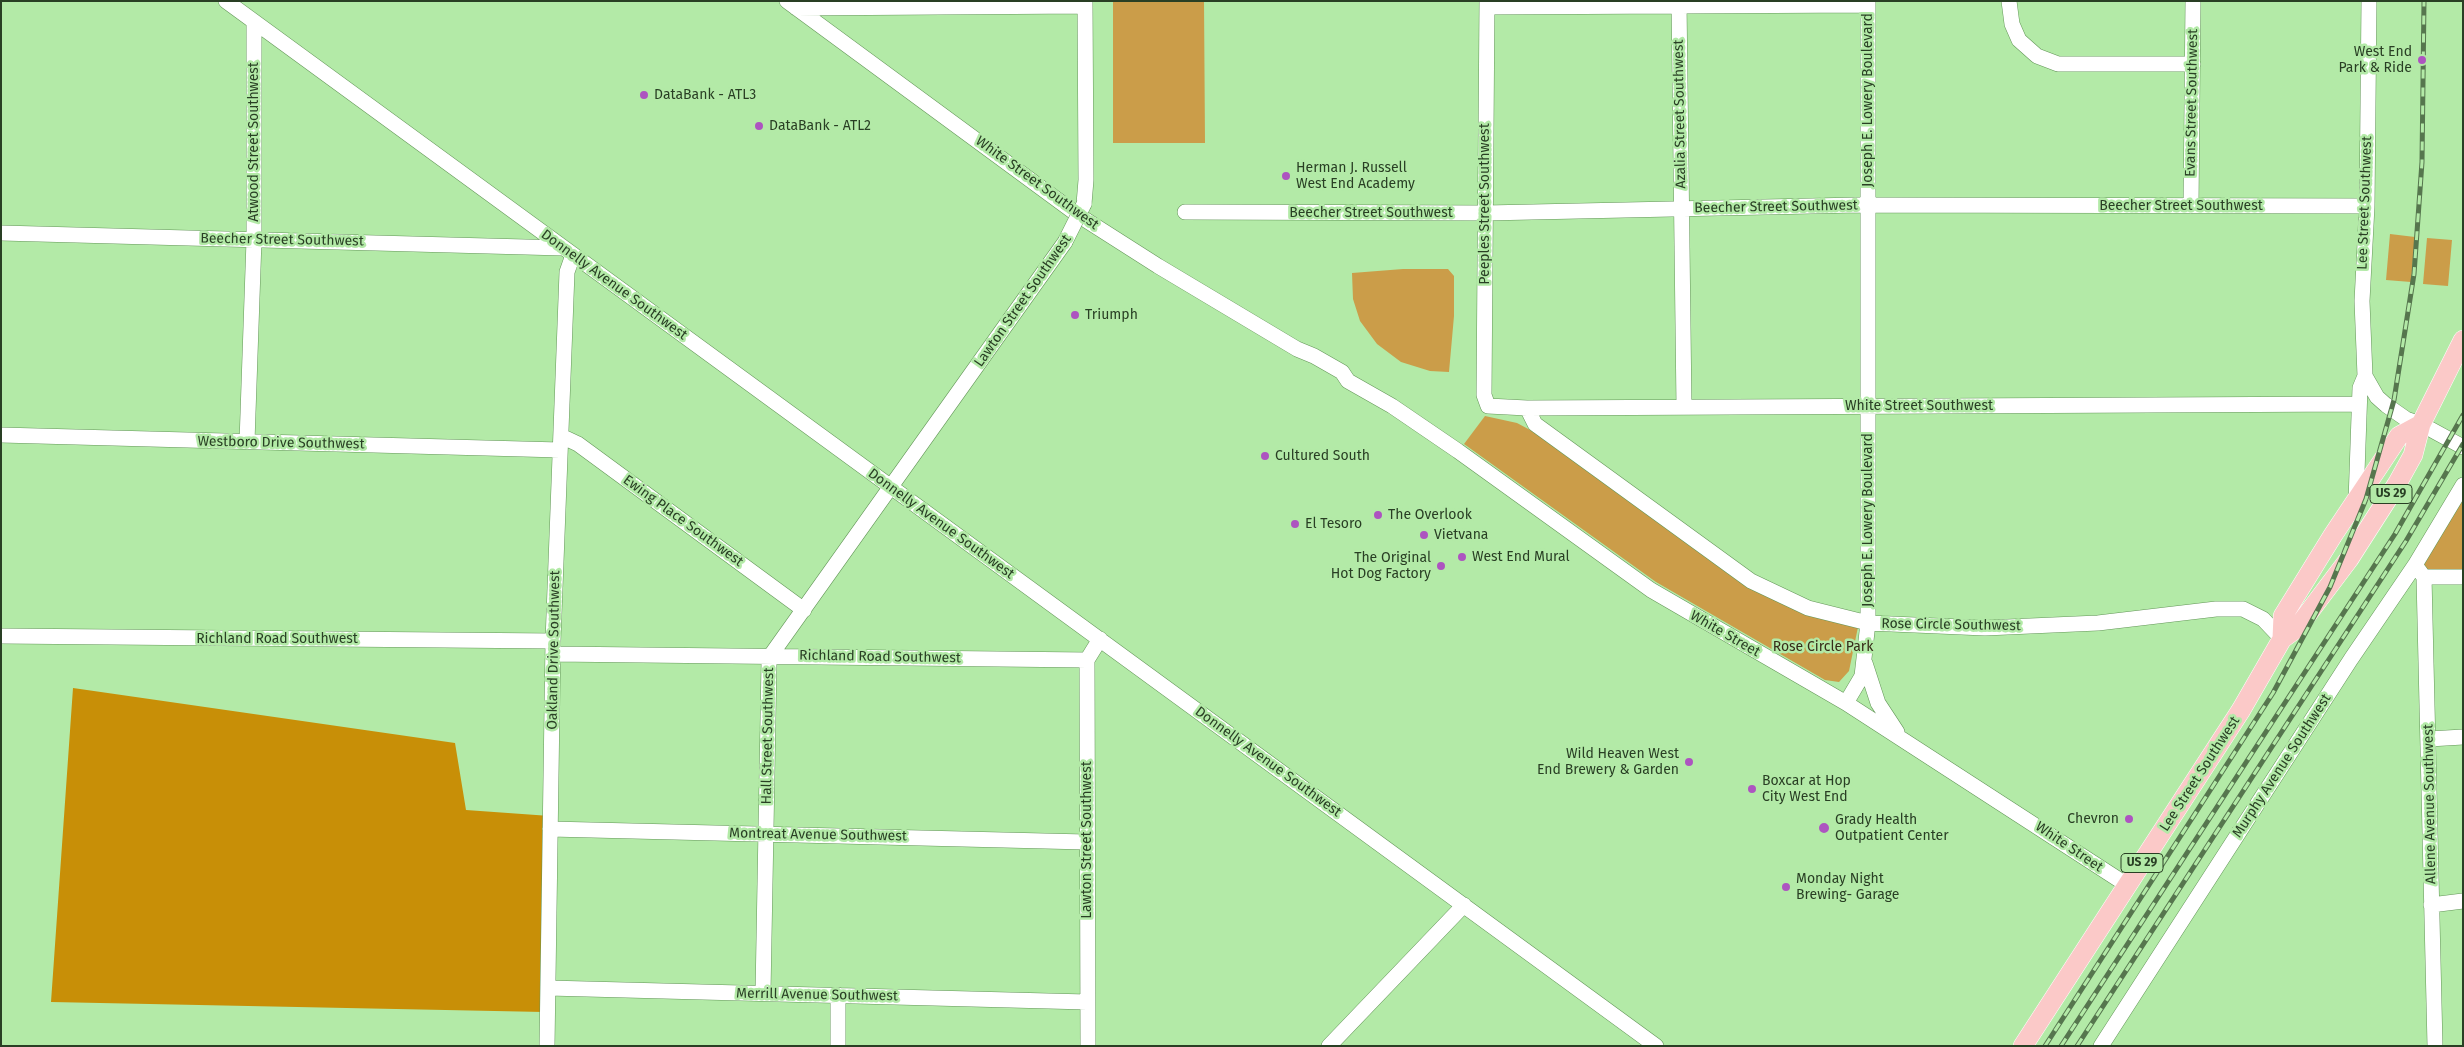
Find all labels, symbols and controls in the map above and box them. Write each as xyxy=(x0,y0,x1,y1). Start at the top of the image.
street label: Joseph E. Lowery Boulevard xyxy=(1860,13,1876,187)
street label: Evans Street Southwest xyxy=(2182,29,2202,177)
street label: Azalia Street Southwest xyxy=(1670,39,1690,189)
place label: West End Park & Ride xyxy=(2338,44,2412,76)
marker: West End Park & Ride xyxy=(2416,54,2428,66)
street label: Atwood Street Southwest xyxy=(246,62,262,222)
place label: DataBank - ATL3 xyxy=(654,87,756,103)
marker: DataBank - ATL3 xyxy=(638,89,650,101)
place label: DataBank - ATL2 xyxy=(769,118,871,134)
marker: DataBank - ATL2 xyxy=(753,120,765,132)
street label: Peeples Street Southwest xyxy=(1477,123,1493,285)
street label: White Street Southwest xyxy=(972,133,1102,233)
street label: Lee Street Southwest xyxy=(2354,136,2376,270)
place label: Herman J. Russell West End Academy xyxy=(1296,160,1415,192)
marker: Herman J. Russell West End Academy xyxy=(1280,170,1292,182)
street label: Beecher Street Southwest xyxy=(1694,197,1858,217)
street label: Beecher Street Southwest xyxy=(2099,198,2263,214)
street label: Beecher Street Southwest xyxy=(1289,205,1453,221)
street label: Donnelly Avenue Southwest xyxy=(538,226,690,344)
street label: Beecher Street Southwest xyxy=(200,230,364,250)
street label: Lawton Street Southwest xyxy=(971,232,1075,370)
place label: Triumph xyxy=(1085,307,1138,323)
marker: Triumph xyxy=(1069,309,1081,321)
street label: White Street Southwest xyxy=(1845,398,1993,414)
street label: Westboro Drive Southwest xyxy=(197,433,365,453)
street label: Joseph E. Lowery Boulevard xyxy=(1860,433,1876,607)
place label: Cultured South xyxy=(1275,448,1370,464)
marker: Cultured South xyxy=(1259,450,1271,462)
street label: Donnelly Avenue Southwest xyxy=(865,465,1017,583)
street label: Ewing Place Southwest xyxy=(620,472,746,570)
road number: US 29 xyxy=(2370,484,2412,504)
place label: The Overlook xyxy=(1388,507,1472,523)
marker: The Overlook xyxy=(1372,509,1384,521)
place label: El Tesoro xyxy=(1305,516,1362,532)
marker: El Tesoro xyxy=(1289,518,1301,530)
place label: Vietvana xyxy=(1434,527,1488,543)
marker: Vietvana xyxy=(1418,529,1430,541)
place label: West End Mural xyxy=(1472,549,1570,565)
place label: The Original Hot Dog Factory xyxy=(1331,550,1431,582)
marker: West End Mural xyxy=(1456,551,1468,563)
marker: The Original Hot Dog Factory xyxy=(1435,560,1447,572)
street label: Oakland Drive Southwest xyxy=(544,570,564,730)
street label: White Street xyxy=(1687,607,1763,661)
street label: Rose Circle Southwest xyxy=(1881,615,2021,635)
street label: Richland Road Southwest xyxy=(196,631,358,647)
park label: Rose Circle Park xyxy=(1773,639,1873,655)
street label: Richland Road Southwest xyxy=(799,647,961,667)
street label: Hall Street Southwest xyxy=(758,667,778,805)
street label: Murphy Avenue Southwest xyxy=(2229,691,2335,841)
street label: Donnelly Avenue Southwest xyxy=(1192,703,1344,821)
street label: Lee Street Southwest xyxy=(2157,713,2243,835)
street label: Allene Avenue Southwest xyxy=(2420,724,2440,884)
place label: Wild Heaven West End Brewery & Garden xyxy=(1537,746,1679,779)
marker: Wild Heaven West End Brewery & Garden xyxy=(1683,756,1695,768)
street label: Lawton Street Southwest xyxy=(1079,761,1095,919)
place label: Boxcar at Hop City West End xyxy=(1762,773,1851,806)
marker: Boxcar at Hop City West End xyxy=(1746,783,1758,795)
place label: Chevron xyxy=(2067,811,2119,827)
place label: Grady Health Outpatient Center xyxy=(1835,812,1949,844)
marker: Chevron xyxy=(2123,813,2135,825)
street label: White Street xyxy=(2032,818,2106,876)
marker: Grady Health Outpatient Center xyxy=(1817,821,1831,835)
street label: Montreat Avenue Southwest xyxy=(729,825,907,845)
road number: US 29 xyxy=(2121,854,2163,872)
place label: Monday Night Brewing- Garage xyxy=(1796,871,1899,904)
marker: Monday Night Brewing- Garage xyxy=(1780,881,1792,893)
street label: Merrill Avenue Southwest xyxy=(736,985,898,1005)

